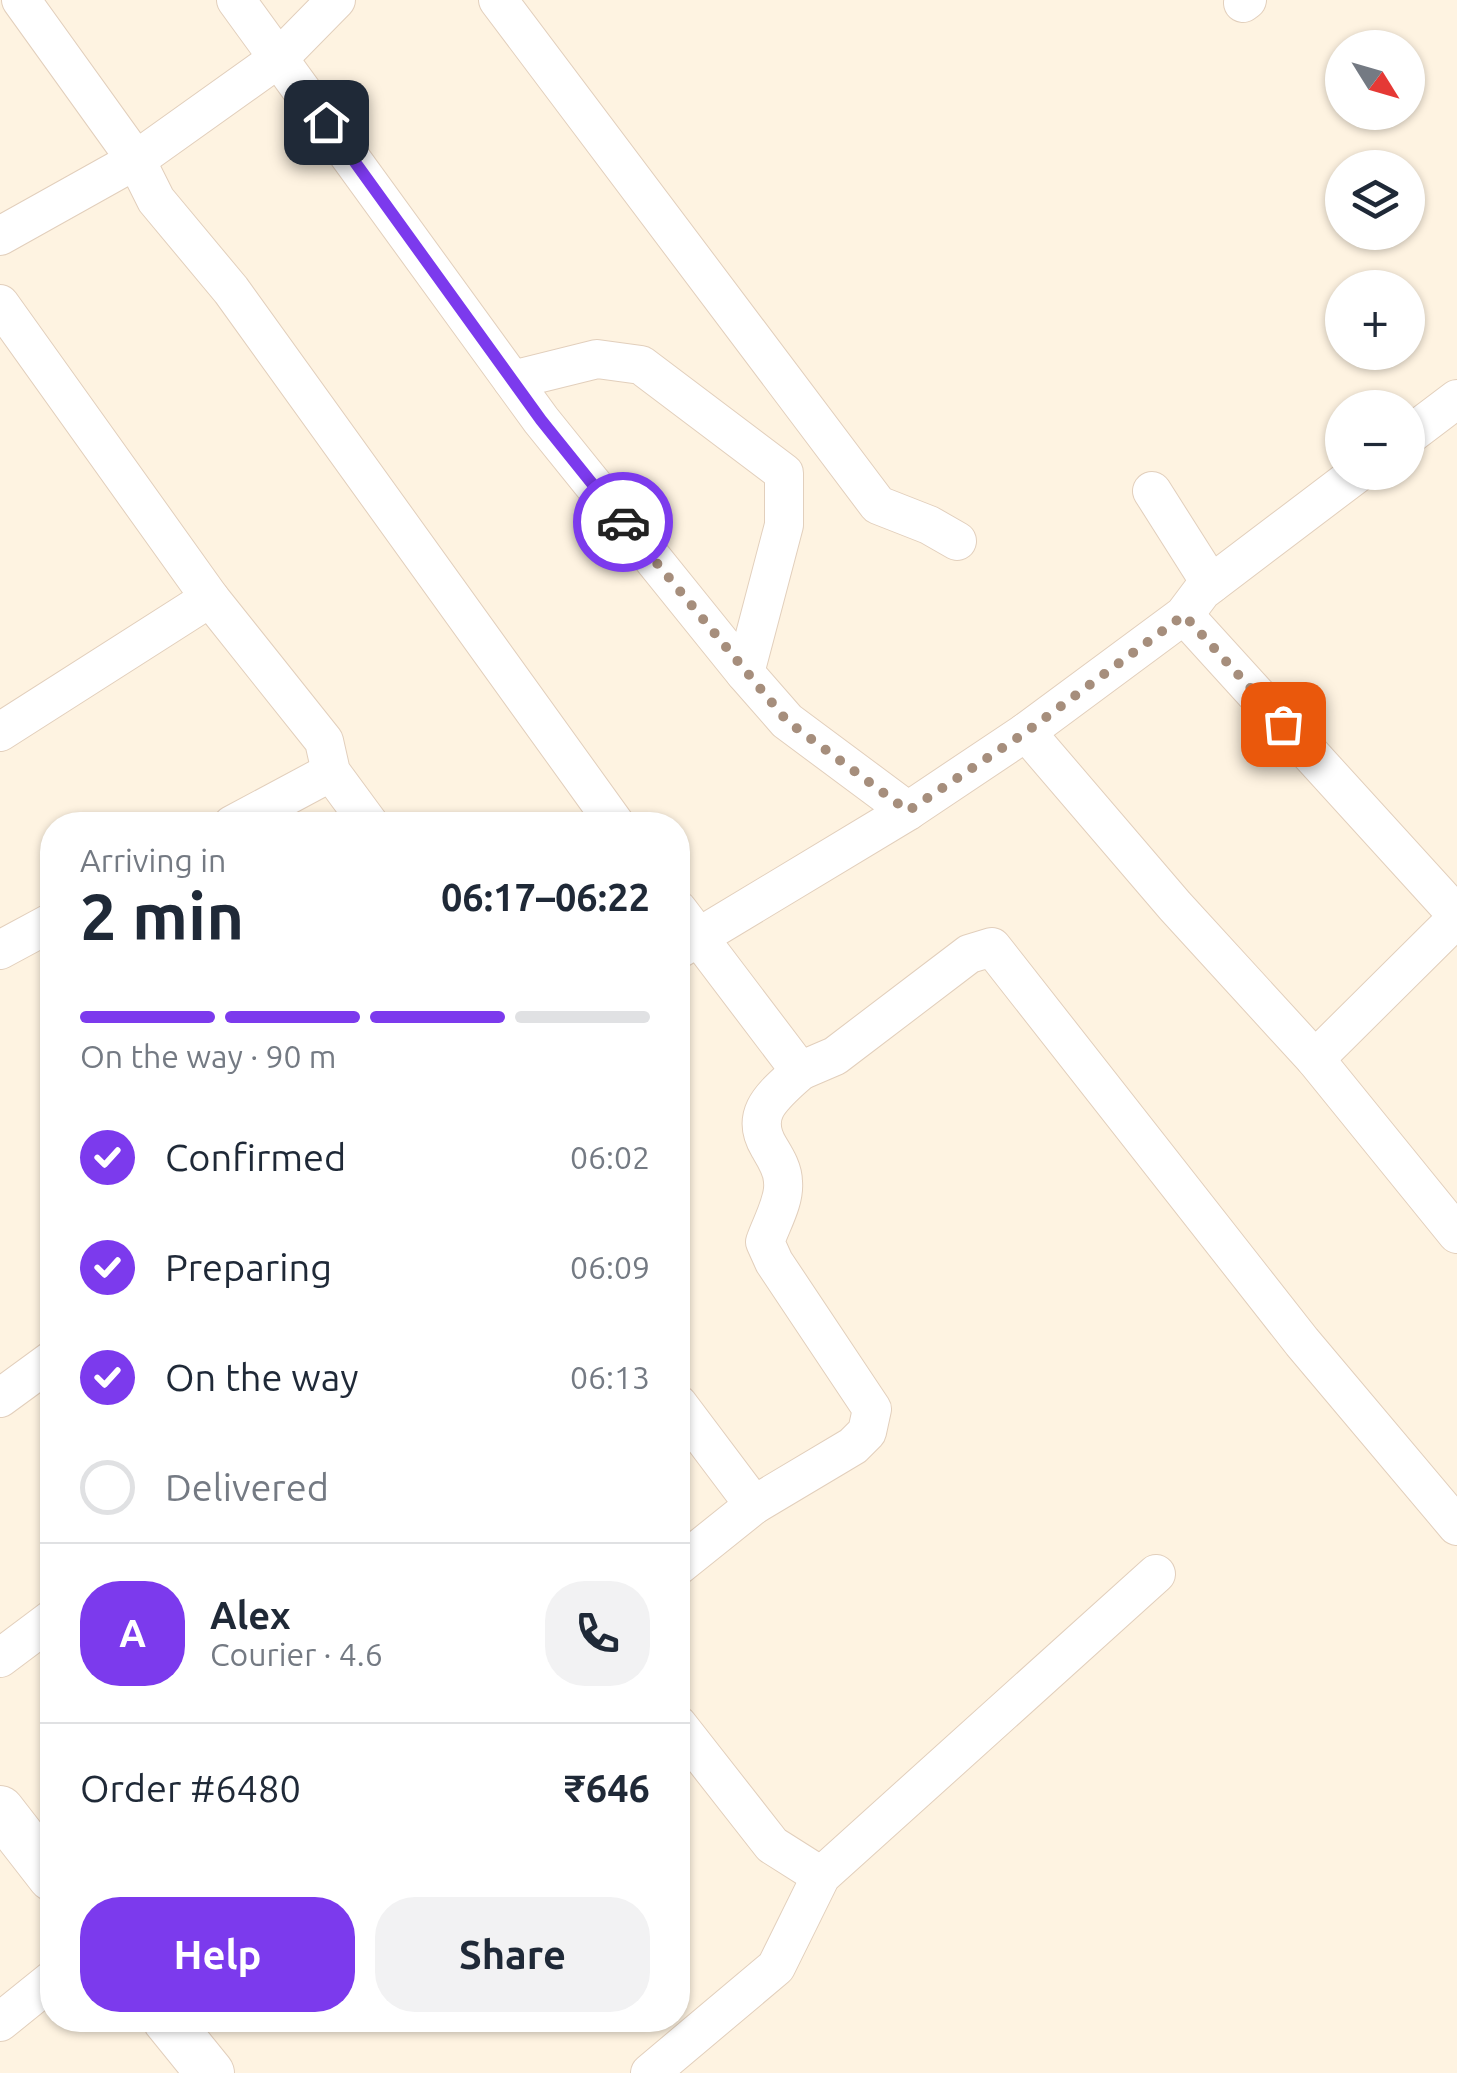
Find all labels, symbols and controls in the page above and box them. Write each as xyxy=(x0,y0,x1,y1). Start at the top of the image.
north arrow xyxy=(1325,30,1425,130)
map controls xyxy=(1325,30,1425,490)
pin xyxy=(284,80,369,165)
icon: home xyxy=(299,95,354,150)
button: layers xyxy=(1325,150,1425,250)
button: + xyxy=(1325,270,1425,370)
button: − xyxy=(1325,390,1425,490)
courier xyxy=(573,472,673,572)
icon: car xyxy=(596,495,651,550)
pin xyxy=(1241,682,1326,767)
icon: bag xyxy=(1256,697,1311,752)
text: Arriving in xyxy=(80,842,226,878)
text: 06:17–06:22 xyxy=(441,876,650,918)
text: 2 min xyxy=(80,879,244,952)
text: On the way · 90 m xyxy=(80,1038,336,1074)
icon: check xyxy=(80,1130,135,1185)
text: Confirmed xyxy=(165,1136,346,1178)
text: 06:02 xyxy=(570,1139,650,1175)
icon: check xyxy=(80,1240,135,1295)
text: Preparing xyxy=(165,1246,332,1288)
text: 06:09 xyxy=(570,1249,650,1285)
icon: check xyxy=(80,1350,135,1405)
text: On the way xyxy=(165,1356,358,1398)
text: 06:13 xyxy=(570,1359,650,1395)
text: Delivered xyxy=(165,1466,329,1508)
button: phone xyxy=(545,1581,650,1686)
text: Alex xyxy=(210,1594,291,1636)
text: A xyxy=(119,1612,146,1654)
text: Courier · 4.6 xyxy=(210,1636,383,1672)
text: Order #6480 xyxy=(80,1767,301,1809)
text: ₹646 xyxy=(564,1767,650,1809)
button: Help xyxy=(80,1897,355,2012)
button: Share xyxy=(375,1897,650,2012)

